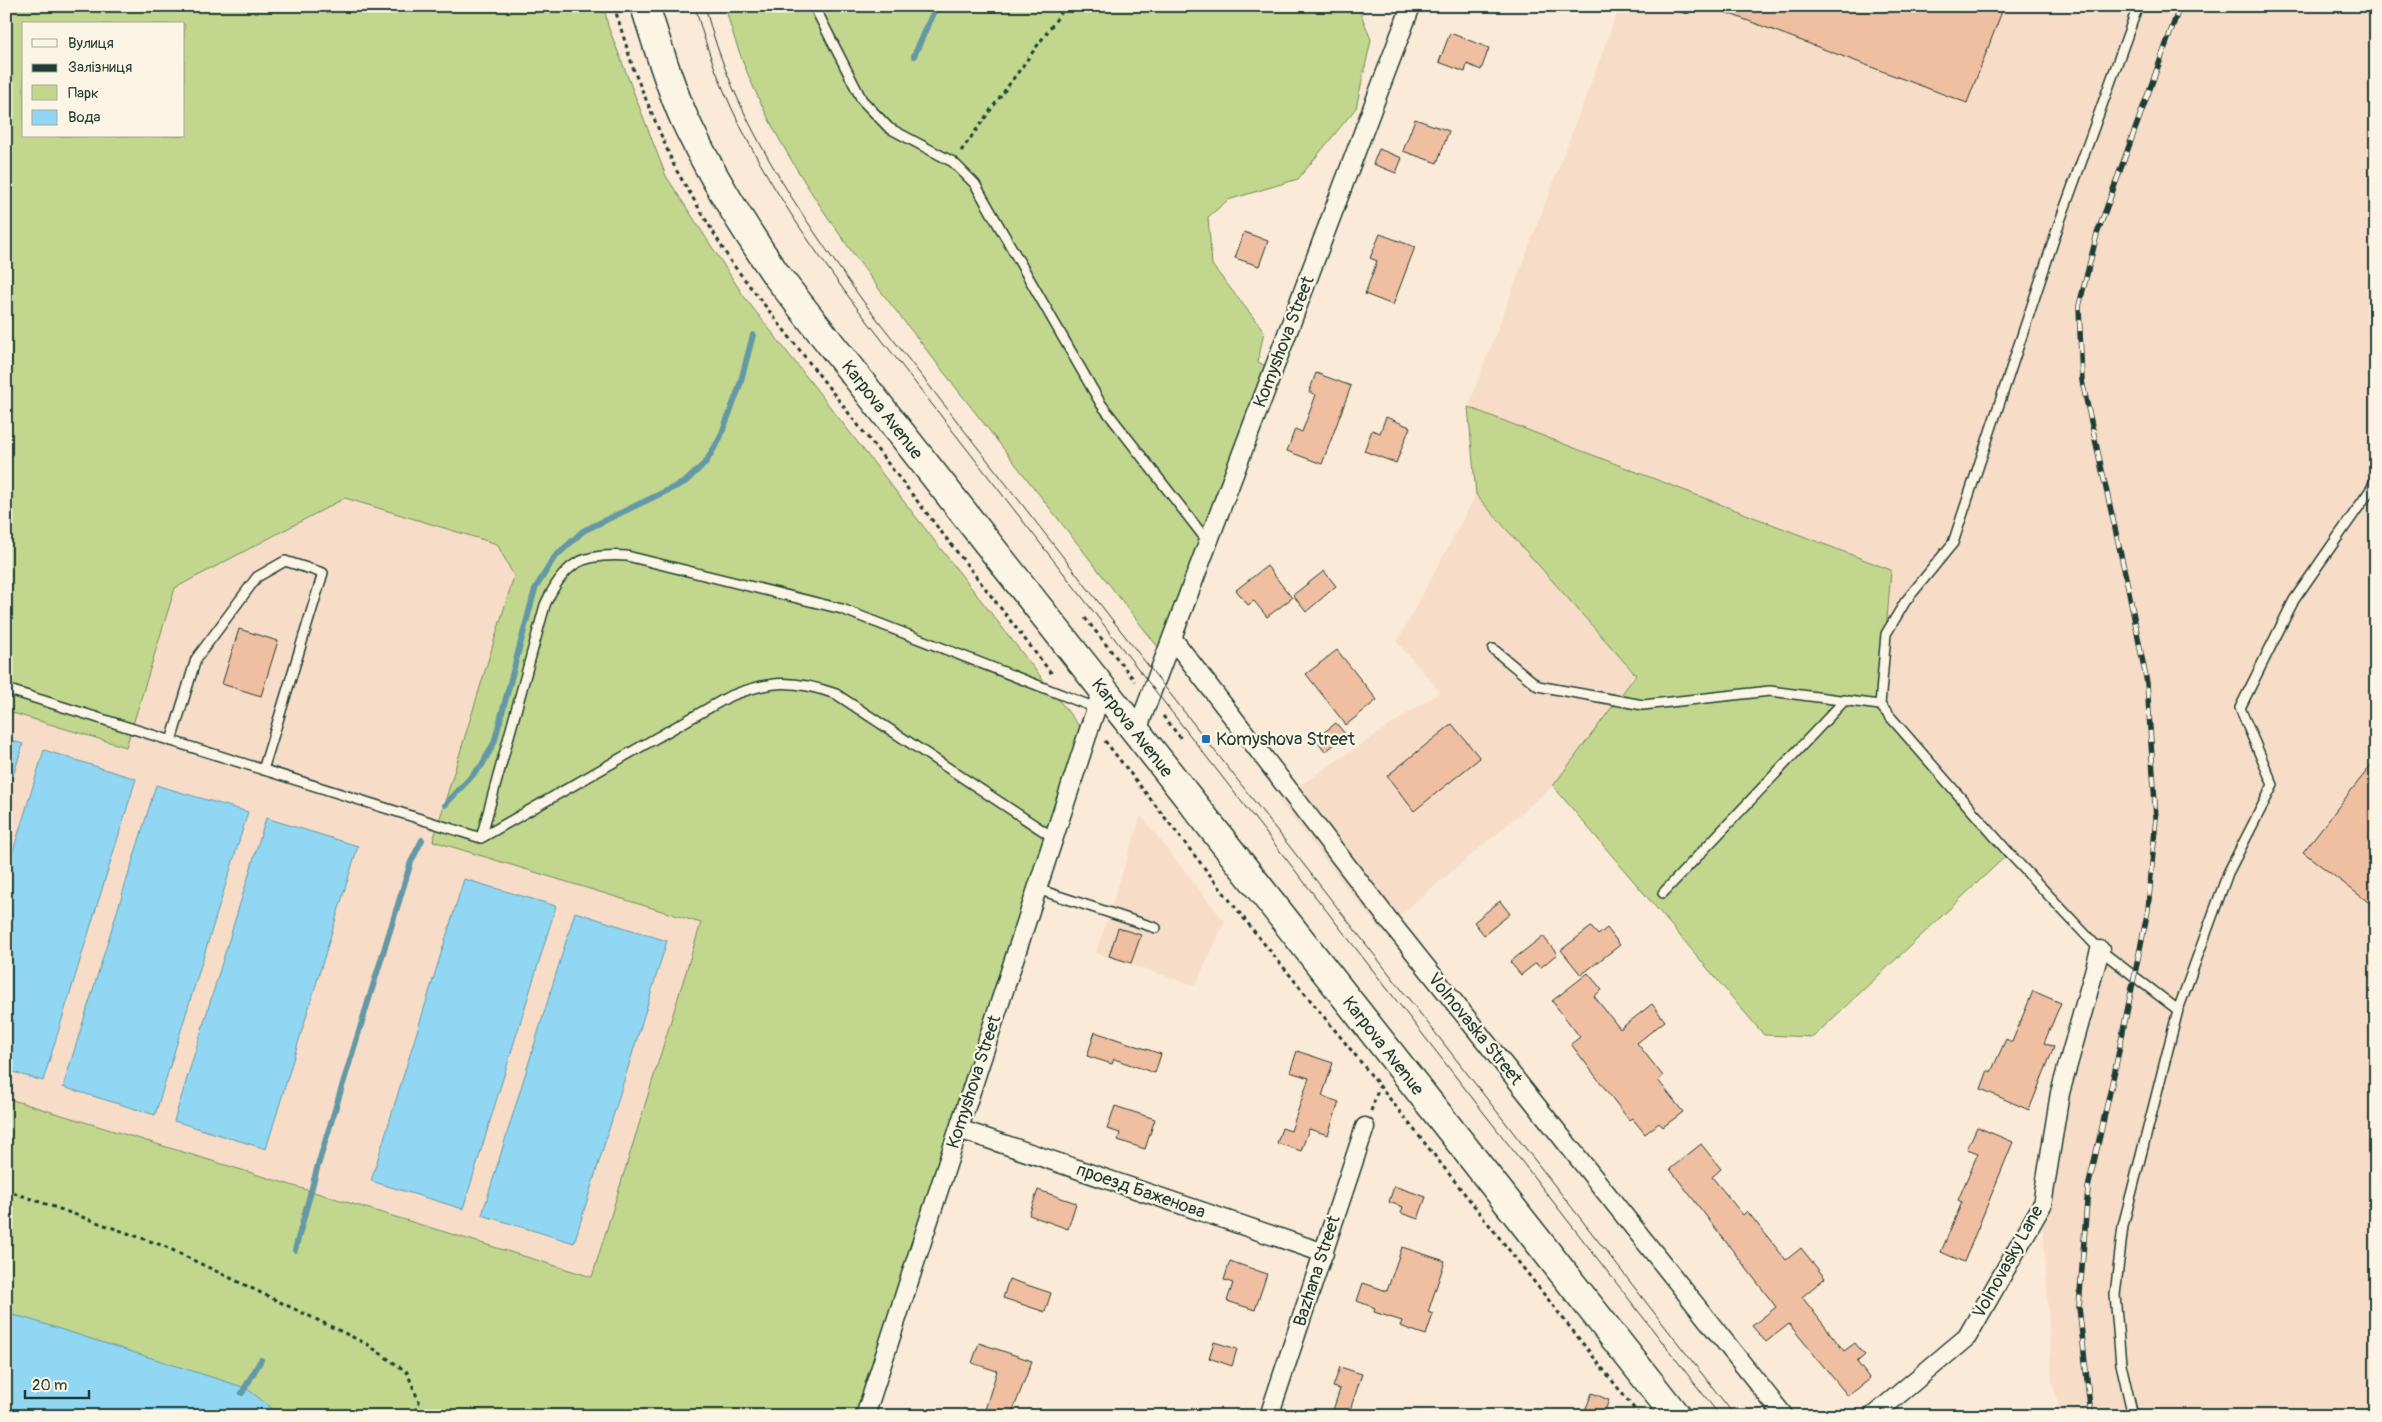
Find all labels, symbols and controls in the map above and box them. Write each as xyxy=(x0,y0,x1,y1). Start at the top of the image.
legend xyxy=(22,22,185,138)
text: Вулиця xyxy=(68,34,114,53)
text: Залізниця xyxy=(68,58,132,77)
text: Парк xyxy=(68,84,99,103)
text: Вода xyxy=(68,108,101,127)
street label: Komyshova Street xyxy=(1248,272,1320,411)
street label: Karpova Avenue xyxy=(836,356,928,464)
street label: Karpova Avenue xyxy=(1086,674,1178,782)
place label: Komyshova Street xyxy=(1216,728,1356,751)
marker: Komyshova Street xyxy=(1200,733,1212,745)
street label: Volnovaska Street xyxy=(1423,968,1528,1090)
street label: Karpova Avenue xyxy=(1337,992,1429,1100)
street label: Komyshova Street xyxy=(942,1012,1007,1152)
street label: проезд Баженова xyxy=(1073,1158,1209,1224)
street label: Volnovasky Lane xyxy=(1967,1201,2049,1323)
street label: Bazhana Street xyxy=(1288,1212,1346,1329)
scale bar xyxy=(25,1367,89,1399)
text: 20 m xyxy=(32,1376,67,1395)

